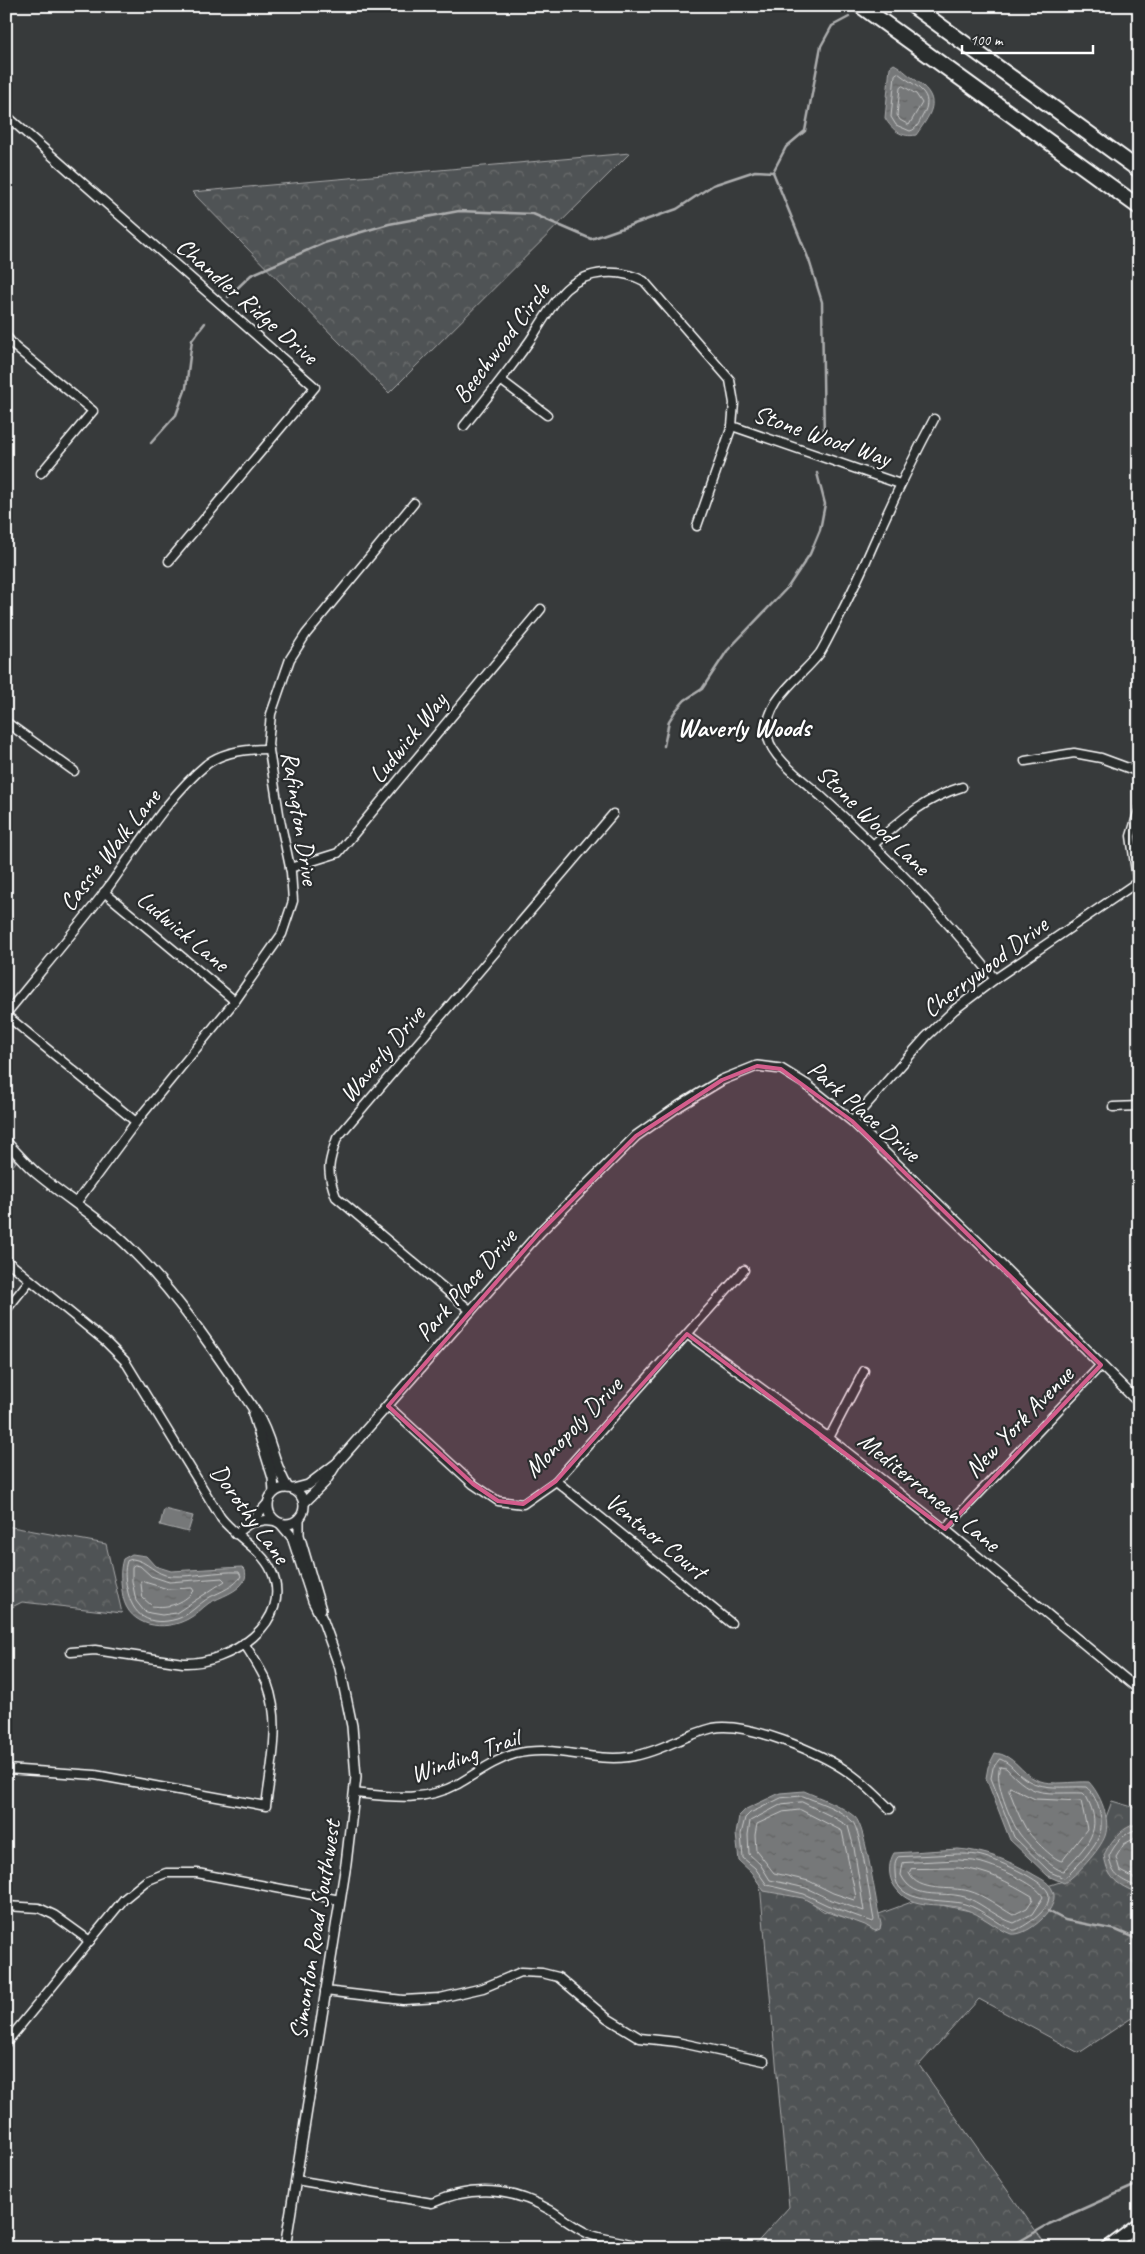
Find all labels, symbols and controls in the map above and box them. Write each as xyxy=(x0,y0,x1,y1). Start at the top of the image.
scale bar xyxy=(962,22,1094,54)
text: 100 m xyxy=(970,31,1004,50)
street label: Chandler Ridge Drive xyxy=(169,230,326,373)
street label: Beechwood Circle xyxy=(445,275,558,410)
street label: Stone Wood Way xyxy=(749,398,897,475)
street label: Ludwick Way xyxy=(362,685,455,790)
district label: Waverly Woods xyxy=(677,711,814,744)
street label: Rafington Drive xyxy=(274,749,327,889)
street label: Stone Wood Lane xyxy=(809,758,938,884)
street label: Cassie Walk Lane xyxy=(52,781,169,918)
street label: Ludwick Lane xyxy=(130,883,237,980)
street label: Cherrywood Drive xyxy=(916,908,1056,1025)
street label: Waverly Drive xyxy=(332,997,433,1109)
street label: Park Place Drive xyxy=(801,1053,928,1170)
street label: Park Place Drive xyxy=(408,1221,525,1348)
street label: New York Avenue xyxy=(958,1358,1082,1485)
street label: Monopoly Drive xyxy=(517,1368,630,1484)
street label: Mediterranean Lane xyxy=(851,1425,1008,1560)
street label: Dorothy Lane xyxy=(203,1458,298,1572)
street label: Ventnor Court xyxy=(599,1485,716,1589)
street label: Winding Trail xyxy=(406,1720,528,1790)
street label: Simonton Road Southwest xyxy=(282,1815,349,2042)

